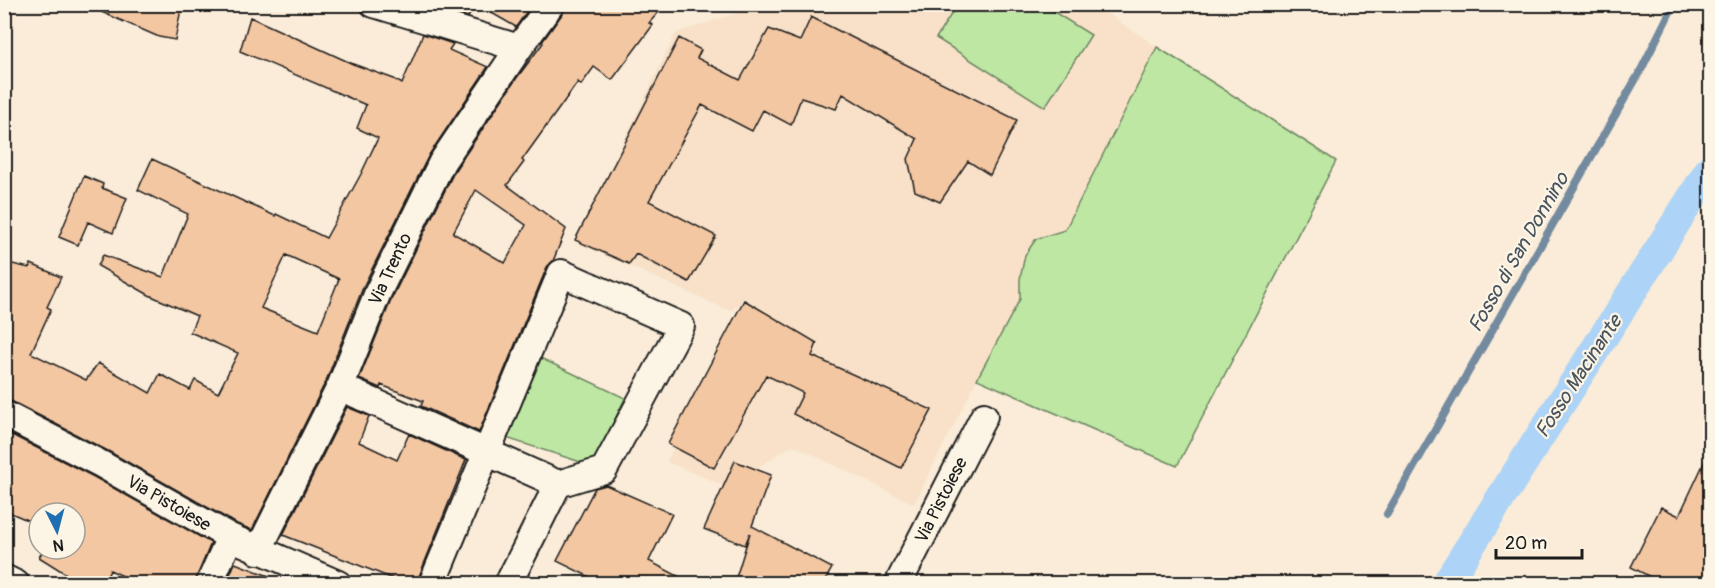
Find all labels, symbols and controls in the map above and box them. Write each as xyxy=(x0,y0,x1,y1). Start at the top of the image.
water label: Fosso di San Donnino xyxy=(1463,167,1575,336)
street label: Via Trento xyxy=(364,229,417,309)
water label: Fosso Macinante xyxy=(1530,309,1628,442)
street label: Via Pistoiese xyxy=(910,453,973,547)
street label: Via Pistoiese xyxy=(123,470,215,537)
north arrow xyxy=(27,501,87,561)
scale bar xyxy=(1496,522,1582,560)
text: 20 m xyxy=(1505,532,1547,555)
text: N xyxy=(52,534,65,555)

